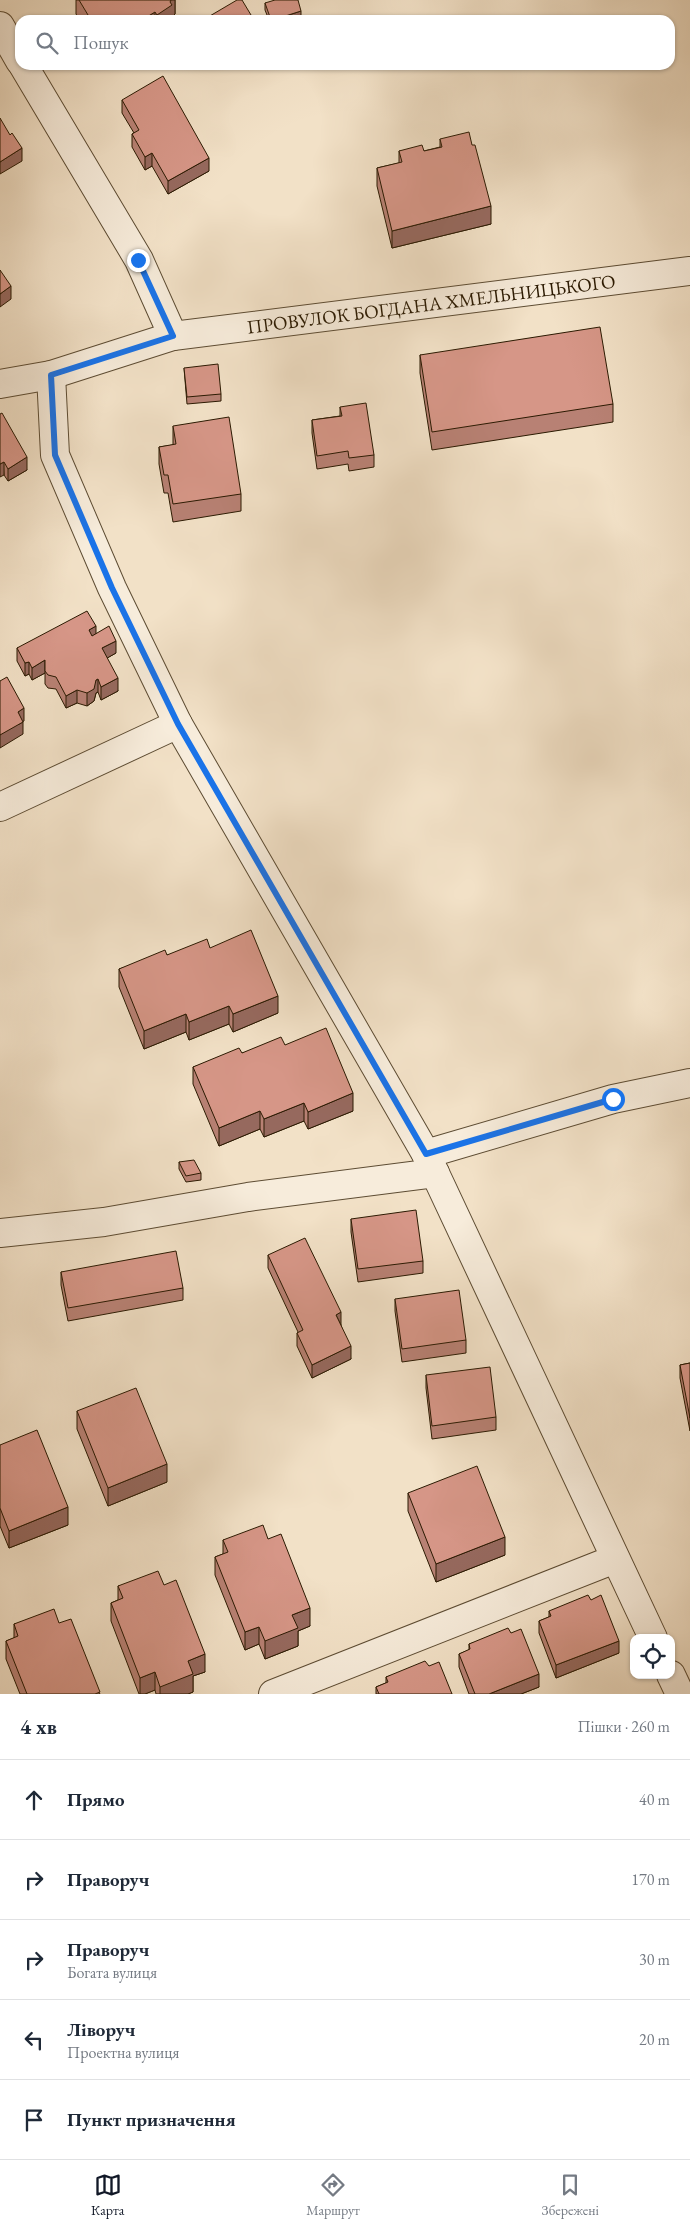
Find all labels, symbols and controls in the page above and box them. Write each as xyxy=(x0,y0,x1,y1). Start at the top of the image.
search box xyxy=(15,15,675,70)
icon: search xyxy=(33,29,61,57)
text: Пошук xyxy=(73,30,129,55)
route end xyxy=(127,249,150,272)
street label: ПРОВУЛОК БОГДАНА ХМЕЛЬНИЦЬКОГО xyxy=(245,268,617,339)
route start xyxy=(602,1088,625,1111)
map controls xyxy=(630,1634,675,1679)
button: locate xyxy=(630,1634,675,1679)
text: 4 хв xyxy=(20,1713,57,1740)
text: Пішки · 260 m xyxy=(577,1716,670,1737)
icon: ahead xyxy=(20,1786,48,1814)
text: Прямо xyxy=(67,1787,125,1812)
text: 40 m xyxy=(639,1789,670,1810)
icon: right xyxy=(20,1866,48,1894)
text: Праворуч xyxy=(67,1867,149,1892)
text: 170 m xyxy=(631,1869,670,1890)
text: Праворуч xyxy=(67,1937,149,1962)
icon: right xyxy=(20,1946,48,1974)
text: 30 m xyxy=(639,1949,670,1970)
text: Богата вулиця xyxy=(67,1962,157,1983)
text: Ліворуч xyxy=(67,2017,135,2042)
icon: left xyxy=(20,2026,48,2054)
text: 20 m xyxy=(639,2029,670,2050)
text: Проектна вулиця xyxy=(67,2042,180,2063)
icon: arrive xyxy=(20,2106,48,2134)
text: Пункт призначення xyxy=(67,2107,236,2132)
tab: Карта xyxy=(91,2171,124,2219)
tab: Маршрут xyxy=(306,2171,360,2219)
tab: Збережені xyxy=(542,2171,599,2219)

